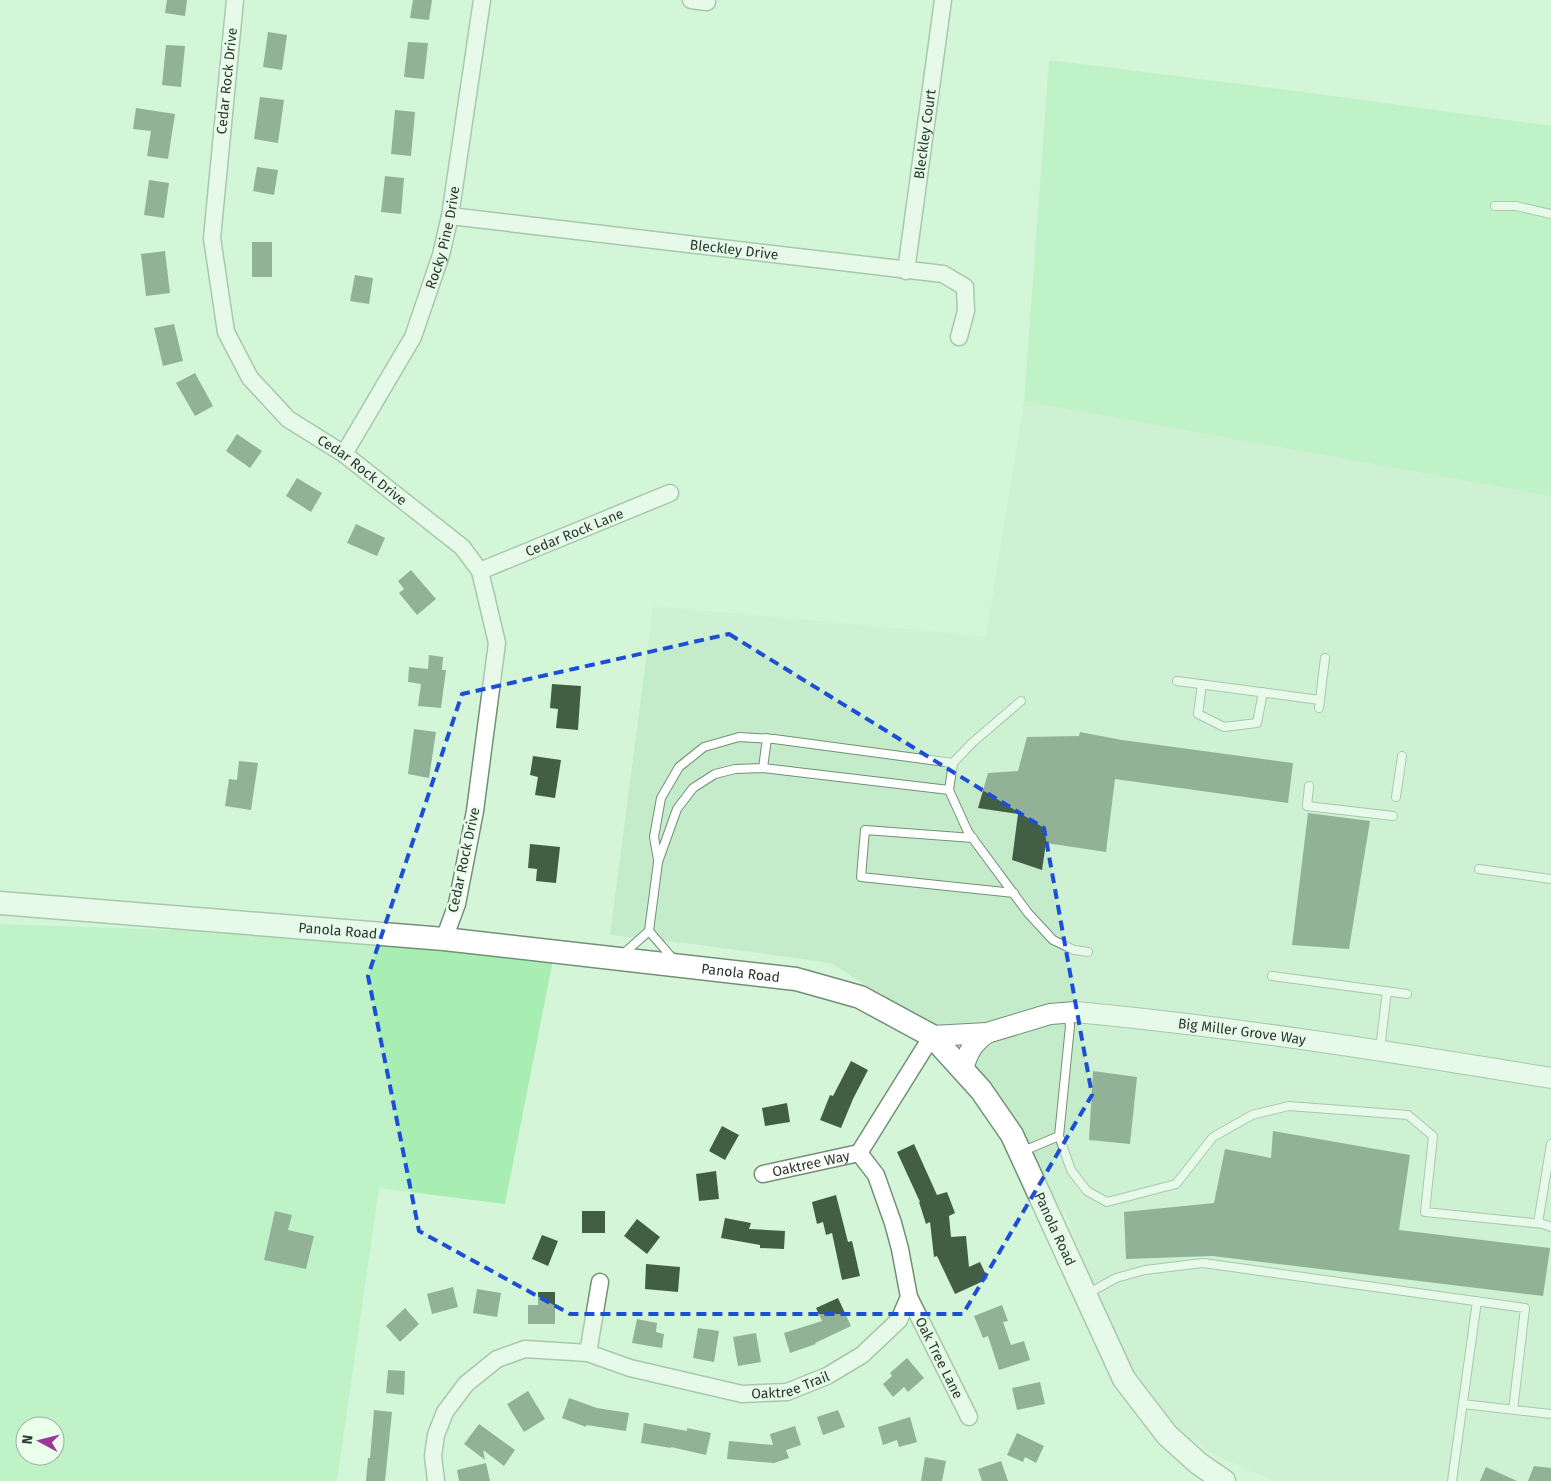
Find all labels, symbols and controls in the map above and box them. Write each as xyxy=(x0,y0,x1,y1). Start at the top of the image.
street label: Cedar Rock Drive xyxy=(213,27,241,135)
street label: Bleckley Court xyxy=(910,87,939,180)
street label: Rocky Pine Drive xyxy=(422,185,463,291)
street label: Bleckley Drive xyxy=(689,236,779,263)
street label: Cedar Rock Drive xyxy=(314,431,410,509)
street label: Cedar Rock Lane xyxy=(523,505,626,560)
street label: Cedar Rock Drive xyxy=(445,806,483,914)
street label: Panola Road xyxy=(298,919,378,942)
street label: Panola Road xyxy=(700,960,781,986)
street label: Big Miller Grove Way xyxy=(1177,1014,1307,1048)
street label: Oaktree Way xyxy=(771,1147,851,1180)
street label: Panola Road xyxy=(1031,1189,1079,1268)
street label: Oak Tree Lane xyxy=(912,1314,967,1402)
street label: Oaktree Trail xyxy=(751,1367,832,1402)
north arrow xyxy=(15,1416,65,1466)
text: N xyxy=(19,1434,37,1445)

